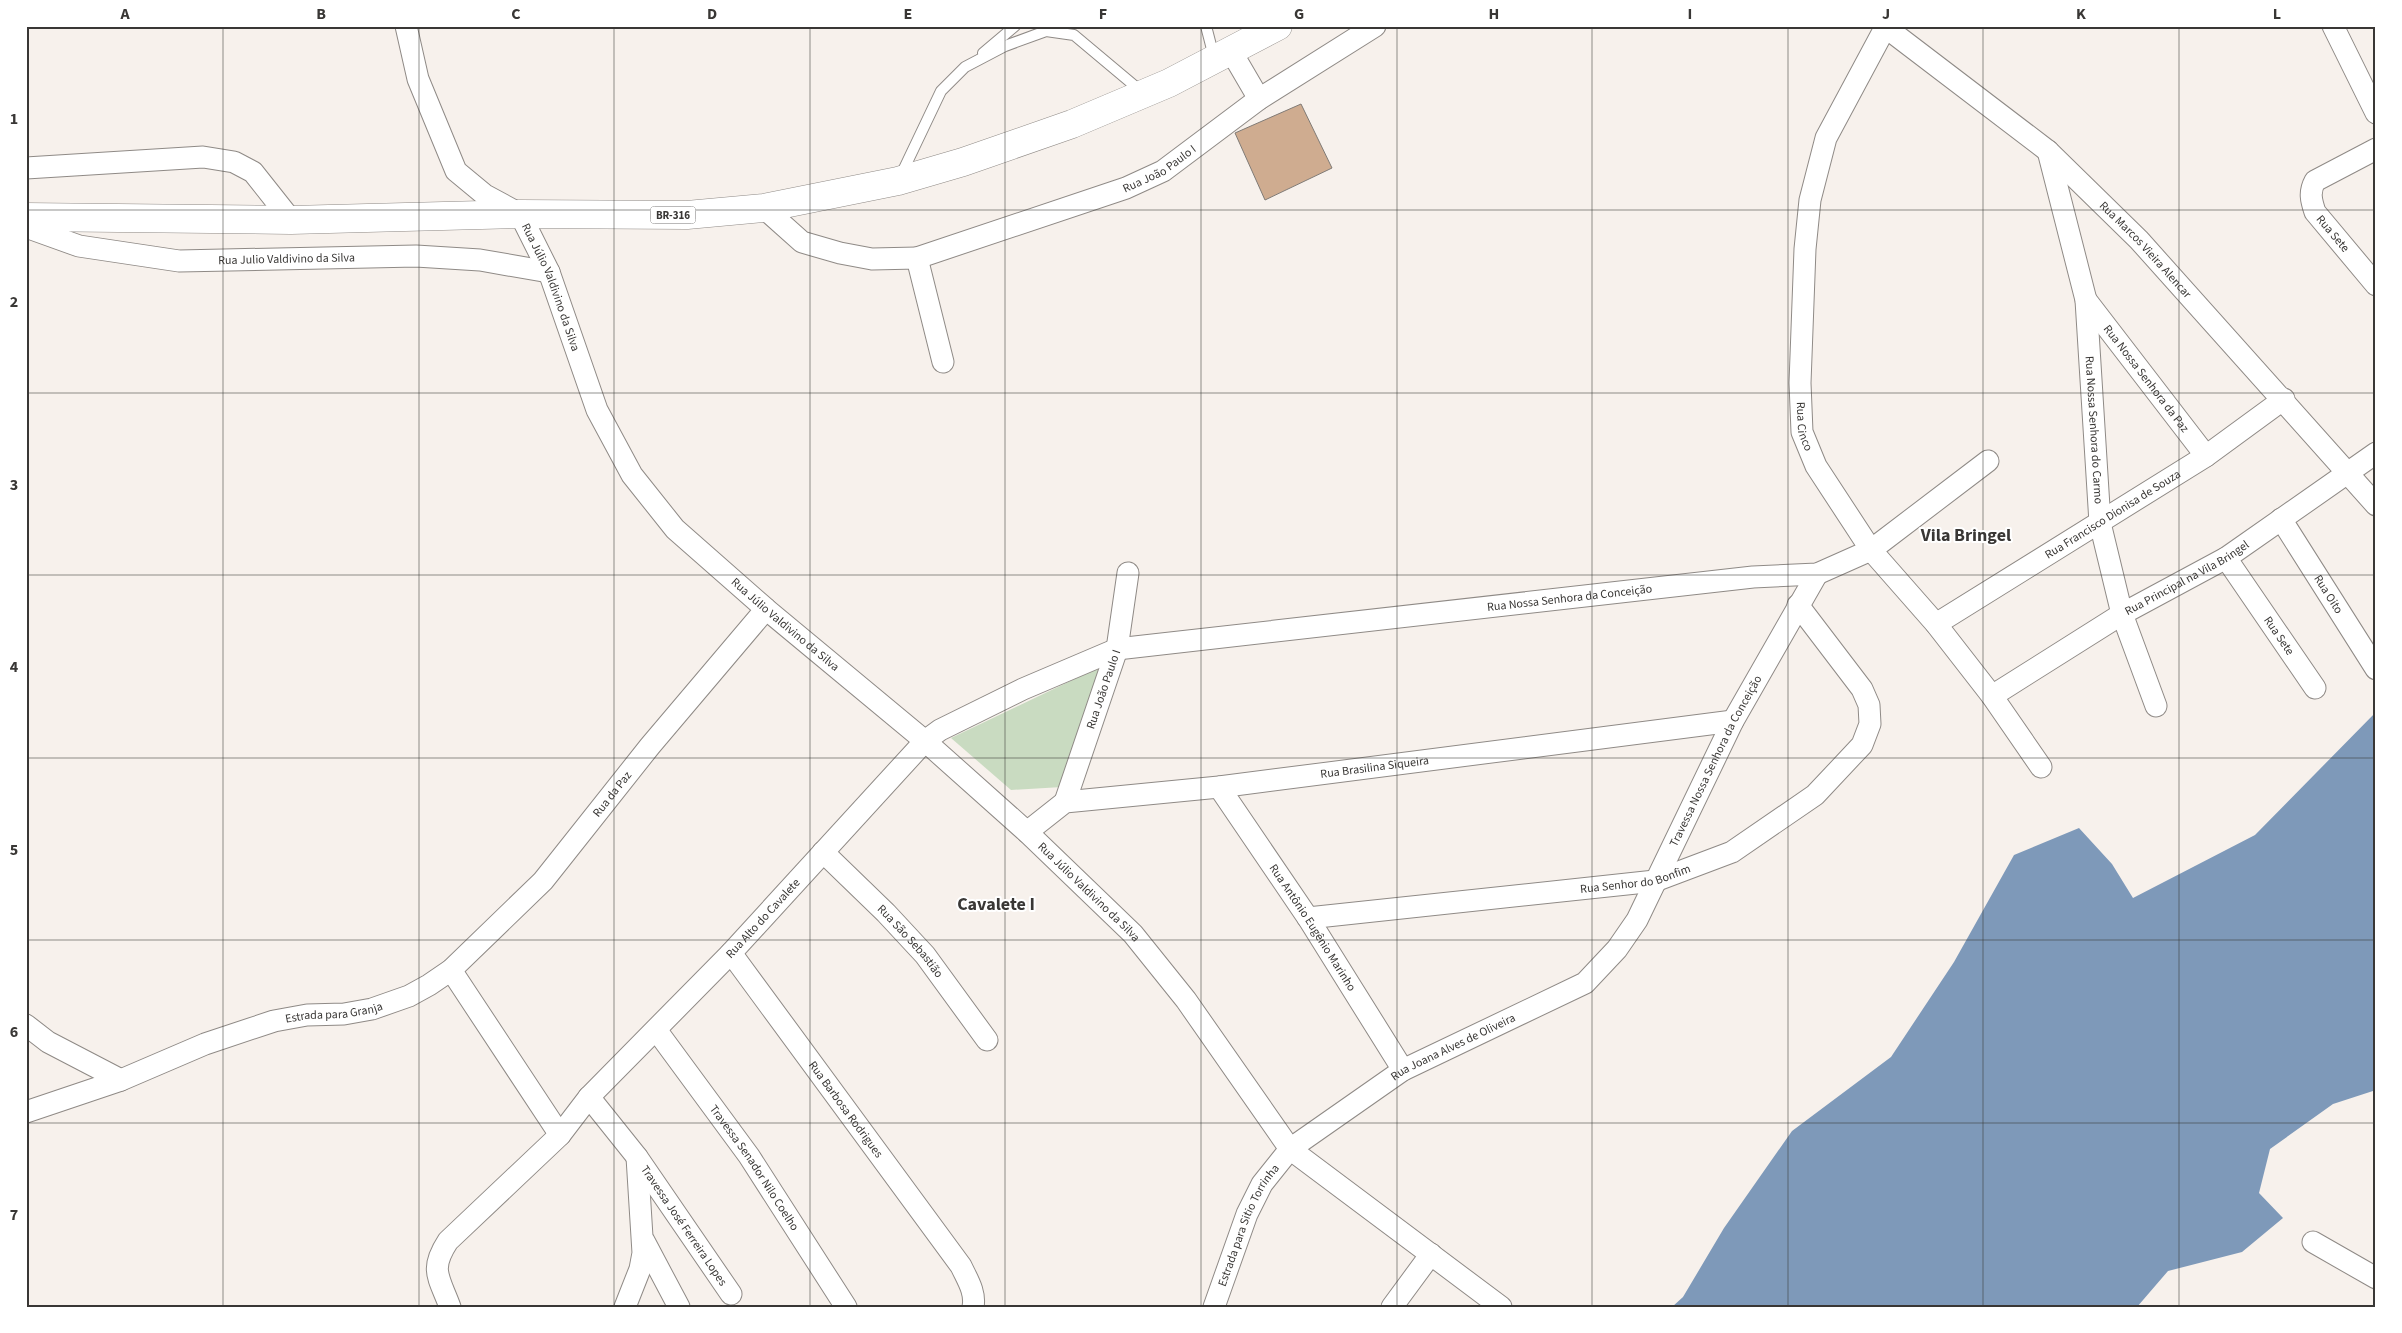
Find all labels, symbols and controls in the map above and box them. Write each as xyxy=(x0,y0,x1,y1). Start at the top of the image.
text: A xyxy=(119,3,130,25)
text: B xyxy=(316,3,326,25)
text: C xyxy=(511,3,521,25)
text: D xyxy=(707,3,717,25)
text: E xyxy=(904,3,912,25)
text: F xyxy=(1099,3,1107,25)
text: G xyxy=(1294,3,1304,25)
text: H xyxy=(1489,3,1499,25)
text: I xyxy=(1688,3,1692,25)
text: J xyxy=(1882,3,1890,25)
text: K xyxy=(2076,3,2086,25)
text: L xyxy=(2273,3,2281,25)
text: 1 xyxy=(10,108,18,130)
street label: Rua João Paulo I xyxy=(1120,141,1200,197)
street label: Rua Marcos Vieira Alencar xyxy=(2096,197,2196,303)
road number: BR-316 xyxy=(650,206,696,224)
street label: Rua Sete xyxy=(2312,211,2354,256)
street label: Rua Júlio Valdivino da Silva xyxy=(517,220,584,353)
street label: Rua Julio Valdivino da Silva xyxy=(218,249,355,269)
text: 2 xyxy=(10,291,18,313)
street label: Rua Nossa Senhora da Paz xyxy=(2100,321,2193,436)
street label: Rua Nossa Senhora do Carmo xyxy=(2081,356,2107,504)
street label: Rua Cinco xyxy=(1792,401,1817,453)
street label: Rua Francisco Dionisa de Souza xyxy=(2041,465,2184,563)
text: 3 xyxy=(10,474,18,496)
district label: Vila Bringel xyxy=(1920,523,2011,548)
street label: Rua Principal na Vila Bringel xyxy=(2122,536,2252,619)
street label: Rua Oito xyxy=(2310,571,2347,617)
street label: Rua Júlio Valdivino da Silva xyxy=(728,574,843,675)
street label: Rua Nossa Senhora da Conceição xyxy=(1486,580,1653,616)
street label: Rua Sete xyxy=(2260,613,2299,659)
street label: Rua João Paulo I xyxy=(1082,647,1125,731)
text: 4 xyxy=(10,656,19,678)
street label: Travessa Nossa Senhora da Conceição xyxy=(1665,672,1766,850)
street label: Rua Brasilina Siqueira xyxy=(1319,752,1430,782)
street label: Rua da Paz xyxy=(588,767,635,821)
street label: Rua Júlio Valdivino da Silva xyxy=(1034,838,1144,945)
text: 5 xyxy=(10,839,18,861)
street label: Rua Senhor do Bonfim xyxy=(1579,860,1693,897)
street label: Rua Antônio Eugênio Marinho xyxy=(1265,861,1360,994)
street label: Rua Alto do Cavalete xyxy=(722,874,804,962)
district label: Cavalete I xyxy=(957,892,1035,917)
street label: Rua São Sebastião xyxy=(874,901,947,981)
street label: Estrada para Granja xyxy=(284,997,385,1027)
street label: Rua Joana Alves de Oliveira xyxy=(1387,1009,1518,1085)
text: 6 xyxy=(10,1021,18,1043)
street label: Rua Barbosa Rodrigues xyxy=(805,1057,887,1161)
street label: Travessa Senador Nilo Coelho xyxy=(706,1101,803,1234)
street label: Estrada para Sitio Torrinha xyxy=(1213,1160,1283,1289)
street label: Travessa José Ferreira Lopes xyxy=(637,1162,731,1289)
text: 7 xyxy=(10,1204,18,1226)

